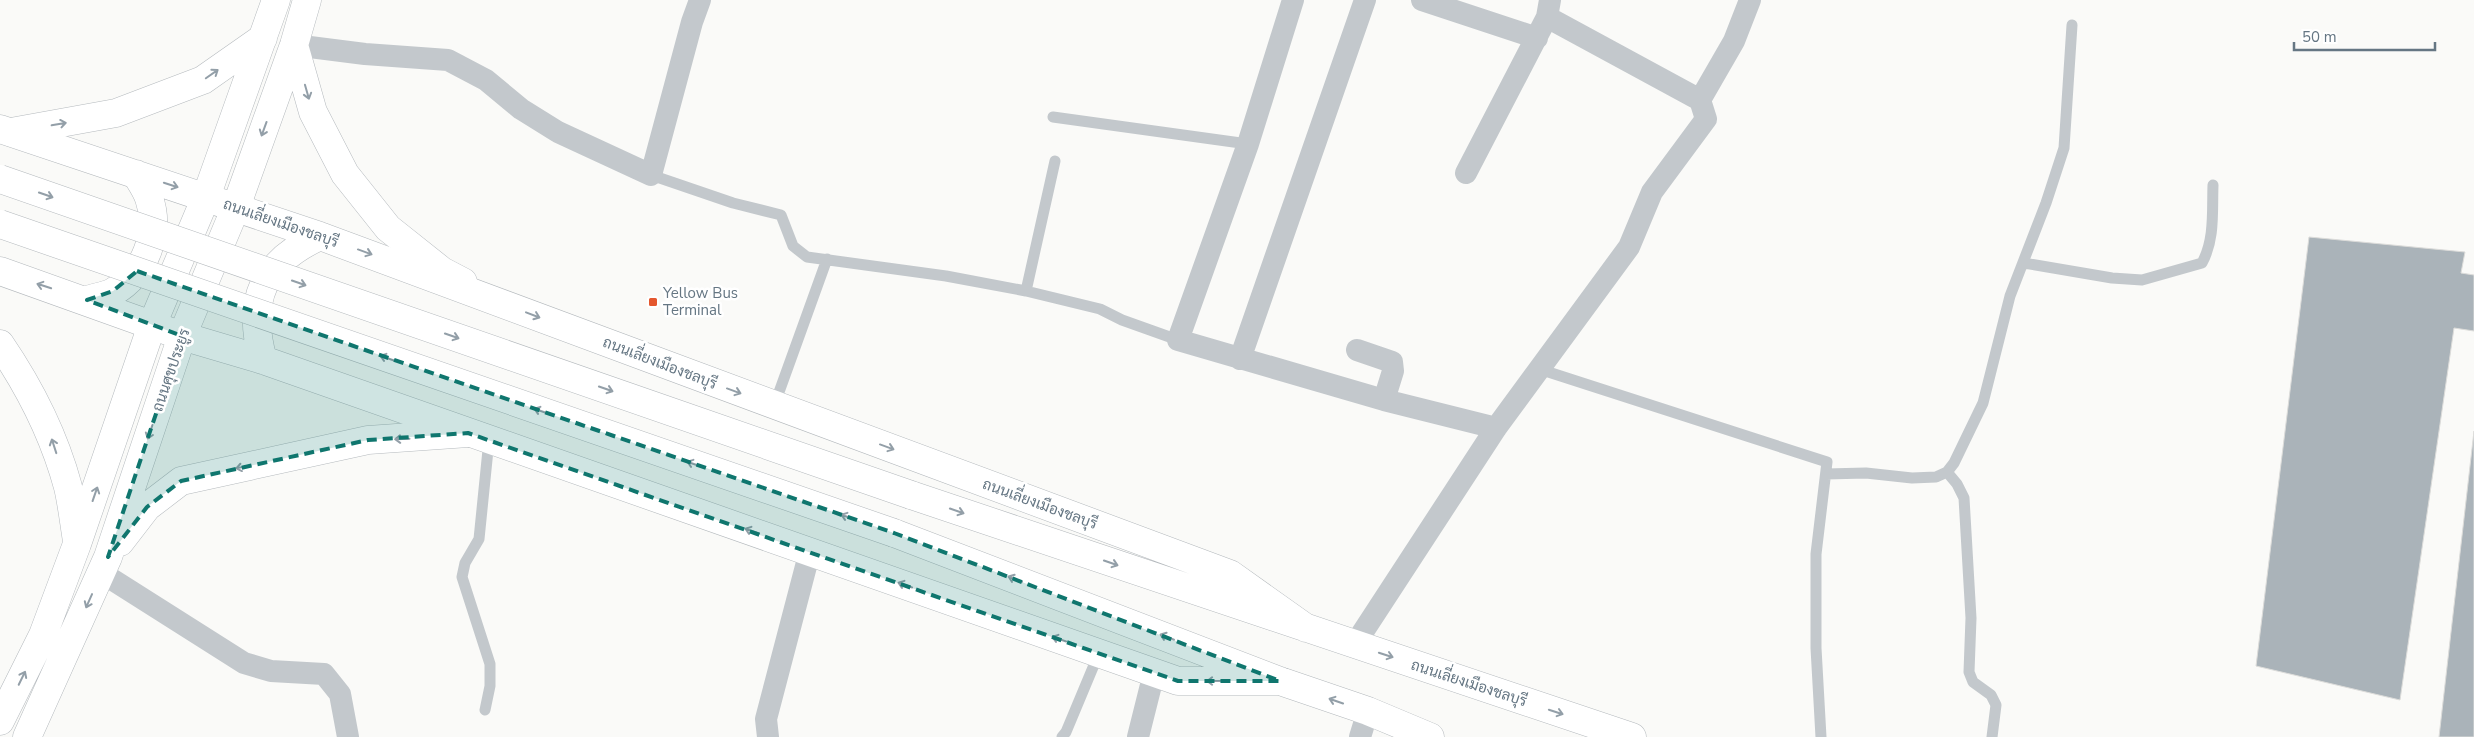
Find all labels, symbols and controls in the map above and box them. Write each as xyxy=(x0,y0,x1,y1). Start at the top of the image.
scale bar xyxy=(2294,20,2435,52)
text: 50 m xyxy=(2302,27,2337,47)
one-way arrow xyxy=(205,69,219,79)
one-way arrow xyxy=(303,84,313,100)
one-way arrow xyxy=(50,118,66,128)
one-way arrow xyxy=(259,121,268,136)
one-way arrow xyxy=(163,181,179,191)
street label: ถนนเลี่ยงเมืองชลบุรี xyxy=(220,189,343,253)
one-way arrow xyxy=(38,191,53,200)
one-way arrow xyxy=(356,248,372,257)
one-way arrow xyxy=(290,279,306,288)
one-way arrow xyxy=(36,280,52,290)
place label: Yellow Bus Terminal xyxy=(662,283,738,320)
marker: Yellow Bus Terminal xyxy=(647,296,659,308)
one-way arrow xyxy=(525,311,540,320)
street label: ถนนศุขประยูร xyxy=(147,326,196,415)
street label: ถนนเลี่ยงเมืองชลบุรี xyxy=(600,327,722,395)
one-way arrow xyxy=(444,332,460,341)
one-way arrow xyxy=(380,353,395,362)
one-way arrow xyxy=(597,385,613,394)
one-way arrow xyxy=(726,387,741,396)
one-way arrow xyxy=(533,406,549,415)
one-way arrow xyxy=(145,423,154,439)
one-way arrow xyxy=(394,434,410,444)
one-way arrow xyxy=(49,439,59,455)
one-way arrow xyxy=(879,443,894,452)
one-way arrow xyxy=(687,459,703,468)
one-way arrow xyxy=(235,463,251,472)
street label: ถนนเลี่ยงเมืองชลบุรี xyxy=(979,469,1102,535)
one-way arrow xyxy=(90,487,100,503)
one-way arrow xyxy=(949,507,965,516)
one-way arrow xyxy=(841,512,856,521)
one-way arrow xyxy=(745,526,760,535)
one-way arrow xyxy=(1103,558,1119,568)
one-way arrow xyxy=(1008,574,1023,583)
one-way arrow xyxy=(898,580,914,589)
one-way arrow xyxy=(84,593,94,608)
one-way arrow xyxy=(1160,632,1175,642)
one-way arrow xyxy=(1051,634,1067,643)
one-way arrow xyxy=(1377,650,1393,660)
street label: ถนนเลี่ยงเมืองชลบุรี xyxy=(1408,650,1531,712)
one-way arrow xyxy=(17,670,27,685)
one-way arrow xyxy=(1206,676,1222,686)
one-way arrow xyxy=(1328,696,1344,705)
one-way arrow xyxy=(1548,707,1564,717)

